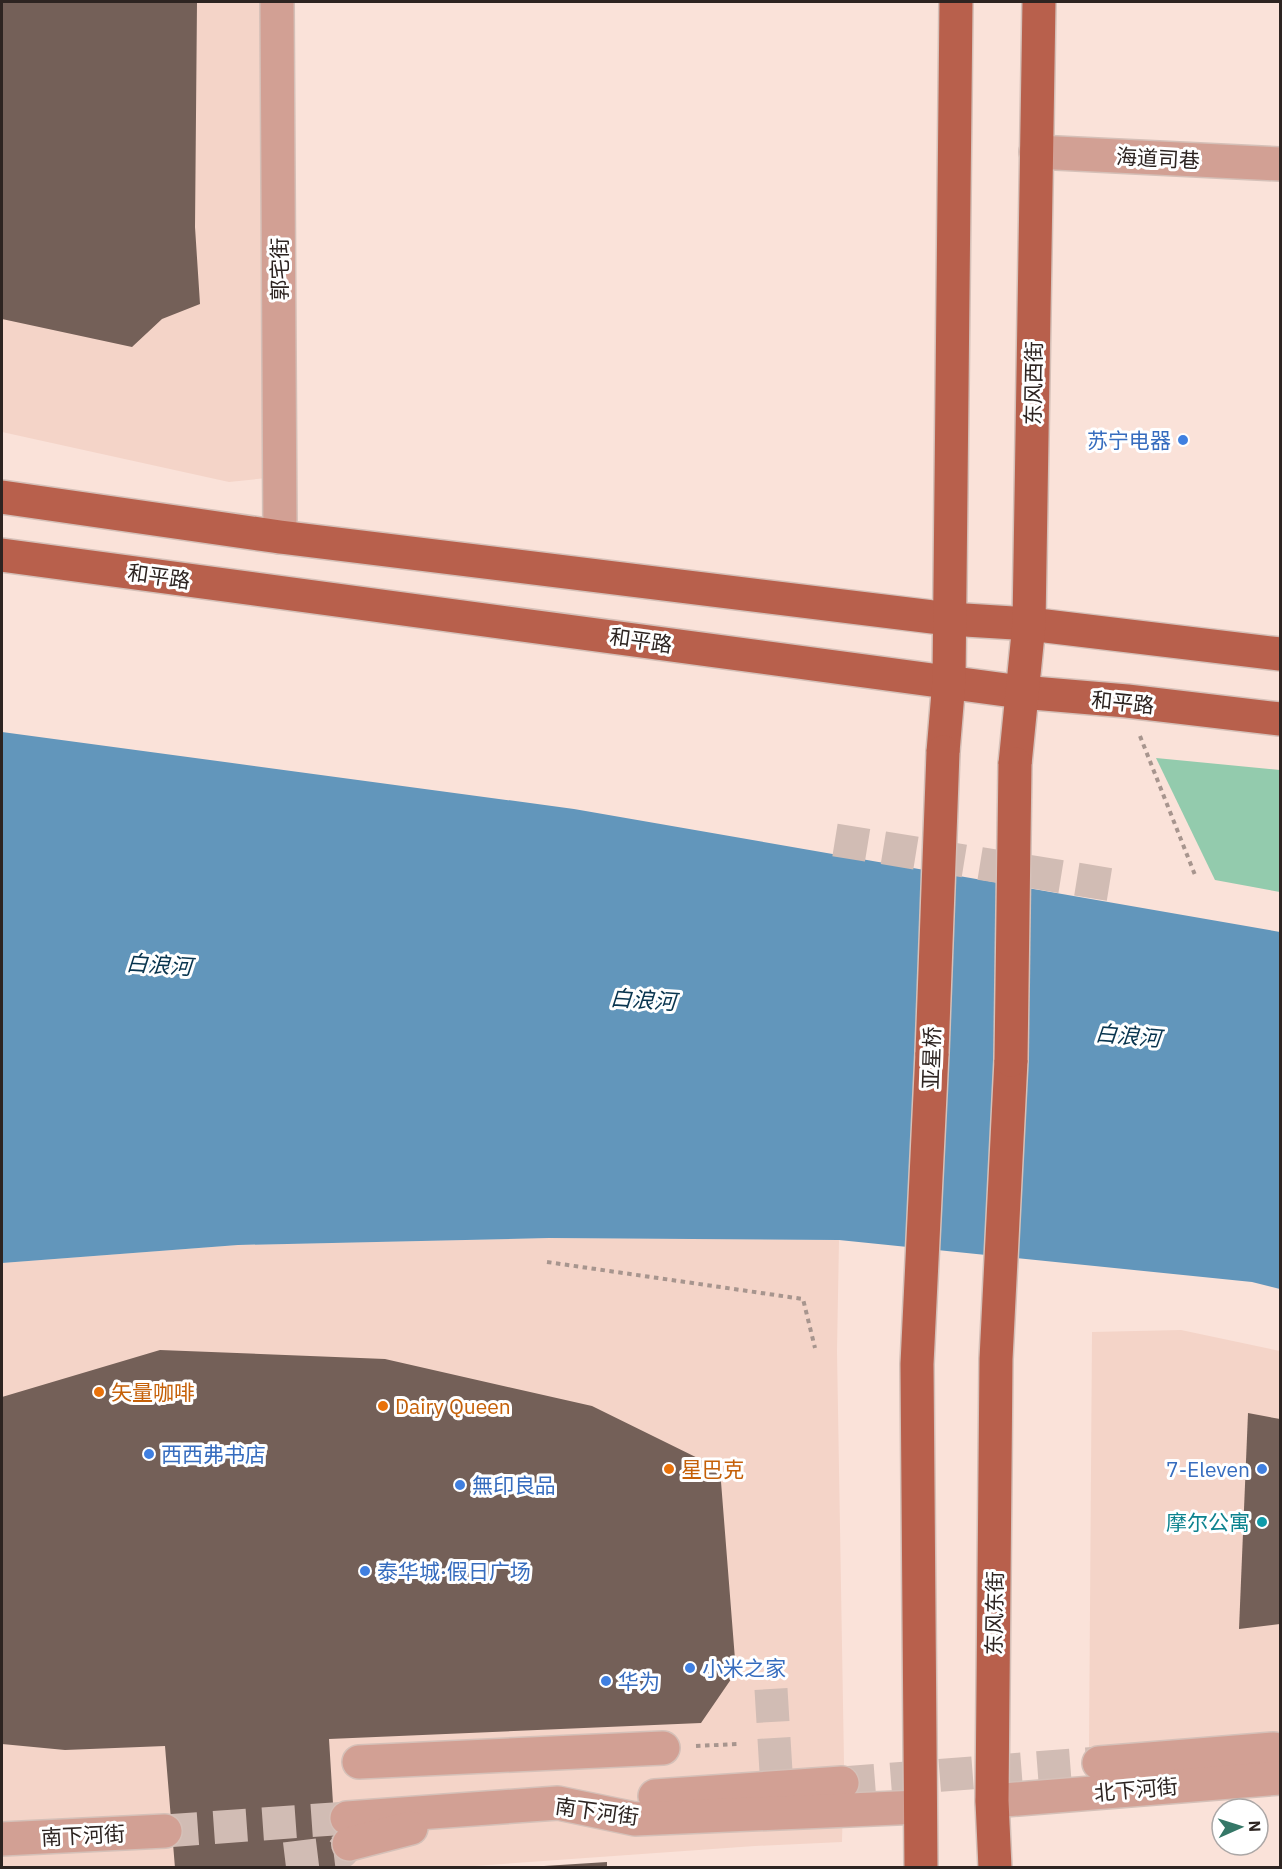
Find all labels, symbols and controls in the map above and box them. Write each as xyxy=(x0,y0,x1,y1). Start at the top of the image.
street label: 海道司巷 xyxy=(1115,142,1201,174)
street label: 郭宅街 xyxy=(265,238,293,301)
street label: 东风西街 xyxy=(1018,341,1048,425)
place label: 苏宁电器 xyxy=(1087,426,1171,454)
marker: 苏宁电器 xyxy=(1176,433,1190,447)
street label: 和平路 xyxy=(126,558,192,594)
street label: 和平路 xyxy=(608,622,674,658)
street label: 和平路 xyxy=(1090,685,1156,719)
water label: 白浪河 xyxy=(125,947,197,981)
water label: 白浪河 xyxy=(609,982,681,1016)
water label: 白浪河 xyxy=(1094,1018,1166,1053)
street label: 亚星桥 xyxy=(916,1026,946,1090)
place label: 矢量咖啡 xyxy=(111,1378,195,1406)
marker: 矢量咖啡 xyxy=(92,1385,106,1399)
place label: Dairy Queen xyxy=(395,1392,511,1420)
marker: Dairy Queen xyxy=(376,1399,390,1413)
place label: 西西弗书店 xyxy=(161,1440,266,1468)
marker: 西西弗书店 xyxy=(142,1447,156,1461)
place label: 星巴克 xyxy=(681,1455,744,1483)
place label: 7-Eleven xyxy=(1166,1455,1250,1483)
marker: 星巴克 xyxy=(662,1462,676,1476)
marker: 7-Eleven xyxy=(1255,1462,1269,1476)
place label: 無印良品 xyxy=(472,1471,556,1499)
marker: 無印良品 xyxy=(453,1478,467,1492)
place label: 摩尔公寓 xyxy=(1166,1508,1250,1536)
marker: 摩尔公寓 xyxy=(1255,1515,1269,1529)
place label: 泰华城·假日广场 xyxy=(377,1557,531,1585)
marker: 泰华城·假日广场 xyxy=(358,1564,372,1578)
street label: 东风东街 xyxy=(979,1571,1009,1655)
place label: 小米之家 xyxy=(702,1654,786,1682)
marker: 小米之家 xyxy=(683,1661,697,1675)
place label: 华为 xyxy=(618,1667,660,1695)
marker: 华为 xyxy=(599,1674,613,1688)
street label: 北下河街 xyxy=(1093,1771,1179,1807)
street label: 南下河街 xyxy=(553,1791,641,1831)
north arrow xyxy=(1210,1797,1270,1857)
street label: 南下河街 xyxy=(40,1819,126,1851)
text: N xyxy=(1245,1820,1265,1833)

